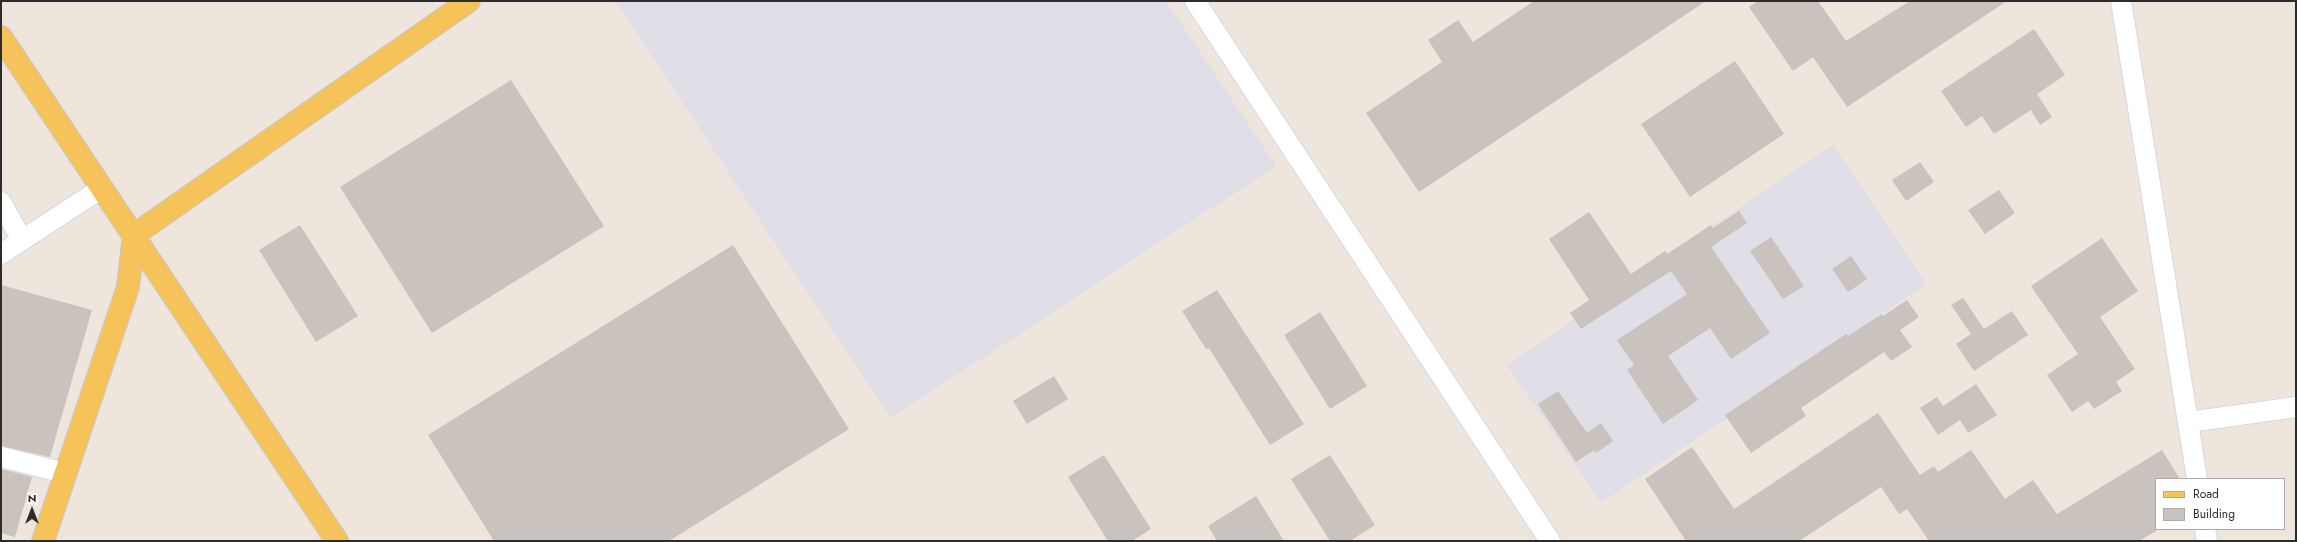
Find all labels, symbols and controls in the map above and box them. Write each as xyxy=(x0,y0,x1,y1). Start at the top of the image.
legend xyxy=(2155,478,2285,530)
text: Road xyxy=(2193,485,2219,503)
north arrow xyxy=(12,490,52,530)
text: N xyxy=(28,490,36,506)
text: Building xyxy=(2193,505,2235,523)

